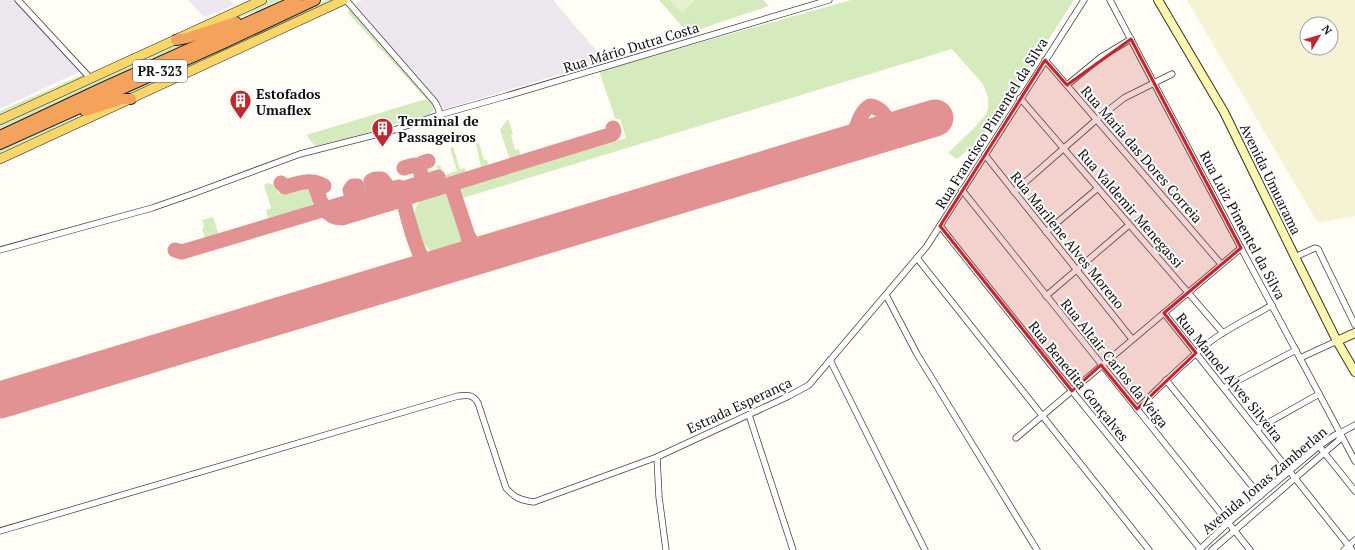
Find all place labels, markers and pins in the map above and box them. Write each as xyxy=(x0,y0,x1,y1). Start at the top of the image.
place label: Estofados Umaflex xyxy=(256,84,321,119)
building icon: Estofados Umaflex xyxy=(228,88,254,121)
place label: Terminal de Passageiros xyxy=(398,111,479,146)
building icon: Terminal de Passageiros xyxy=(369,115,395,148)

